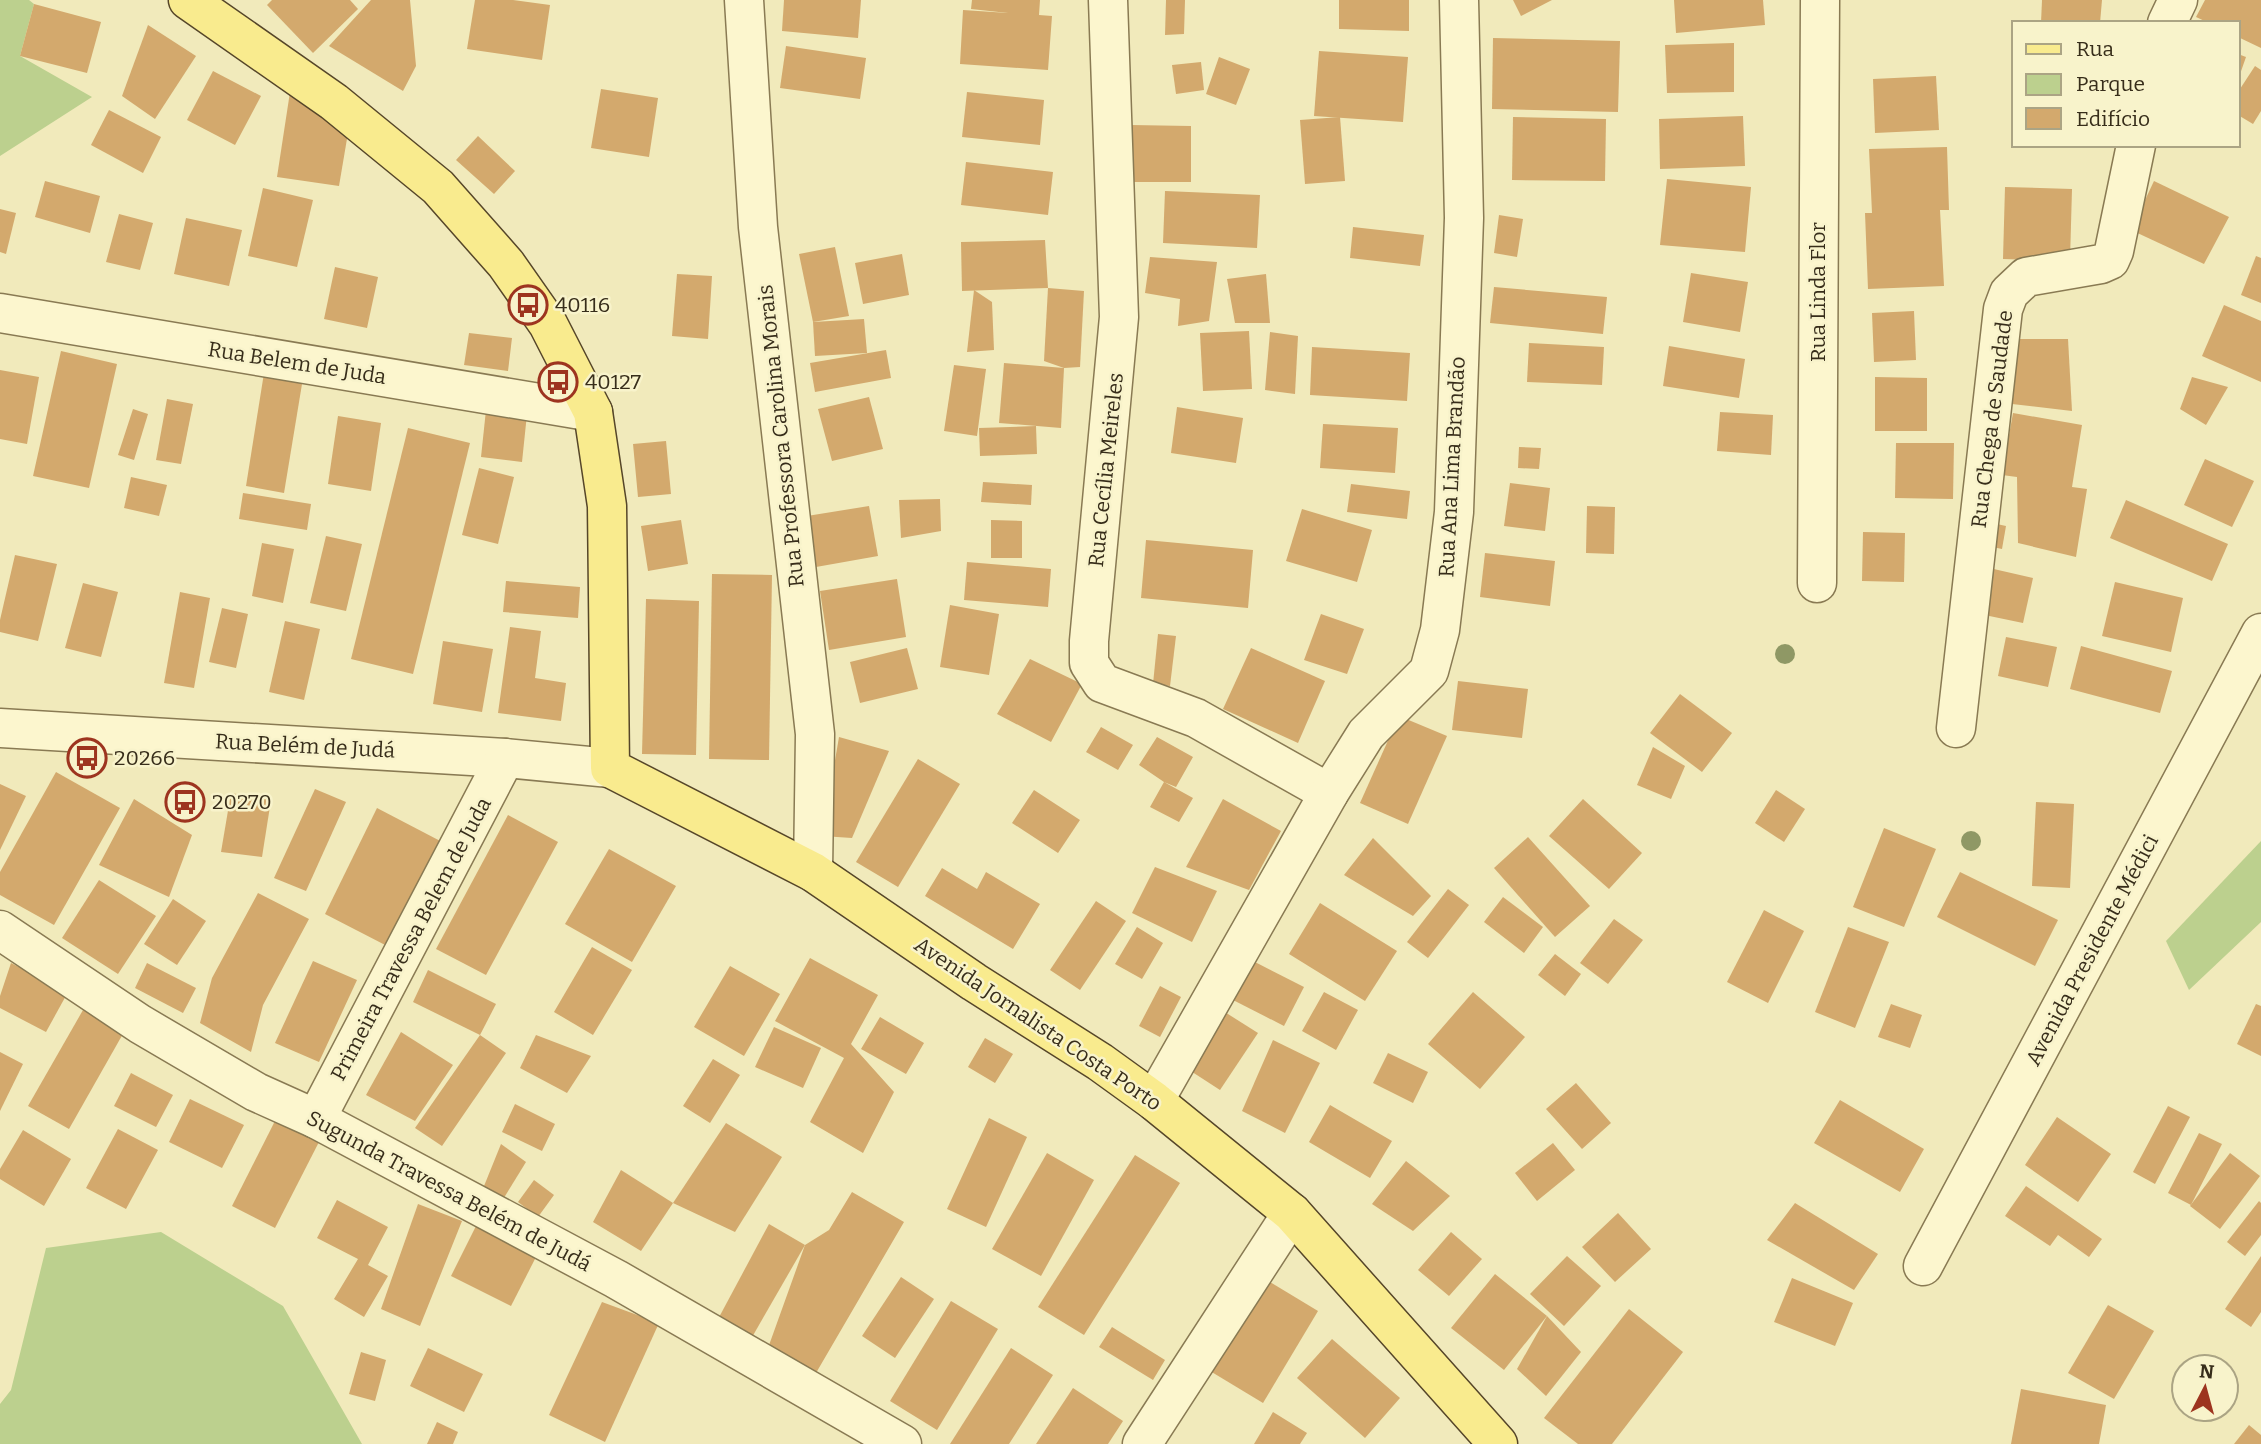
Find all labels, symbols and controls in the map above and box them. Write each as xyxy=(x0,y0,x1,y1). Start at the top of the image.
legend xyxy=(2012,21,2240,147)
text: Rua xyxy=(2076,36,2114,62)
text: Parque xyxy=(2076,71,2145,97)
text: Edifício xyxy=(2076,106,2150,132)
street label: Rua Linda Flor xyxy=(1805,222,1831,362)
street label: Rua Professora Carolina Morais xyxy=(752,283,810,589)
bus stop icon: 40116 xyxy=(507,284,549,326)
place label: 40116 xyxy=(555,292,610,318)
street label: Rua Chega de Saudade xyxy=(1966,309,2018,529)
street label: Rua Belem de Juda xyxy=(206,336,389,390)
street label: Rua Ana Lima Brandão xyxy=(1433,356,1471,578)
bus stop icon: 40127 xyxy=(537,361,579,403)
place label: 40127 xyxy=(585,369,641,395)
street label: Rua Cecília Meireles xyxy=(1083,372,1129,568)
street label: Rua Belém de Judá xyxy=(214,728,396,764)
bus stop icon: 20266 xyxy=(66,737,108,779)
place label: 20266 xyxy=(114,745,175,771)
bus stop icon: 20270 xyxy=(164,781,206,823)
place label: 20270 xyxy=(212,789,272,815)
street label: Primeira Travessa Belem de Juda xyxy=(325,793,497,1085)
street label: Avenida Presidente Médici xyxy=(2020,830,2164,1070)
street label: Avenida Jornalista Costa Porto xyxy=(909,931,1167,1117)
street label: Sugunda Travessa Belém de Judá xyxy=(302,1105,596,1277)
north arrow xyxy=(2170,1353,2240,1423)
text: N xyxy=(2198,1359,2216,1384)

